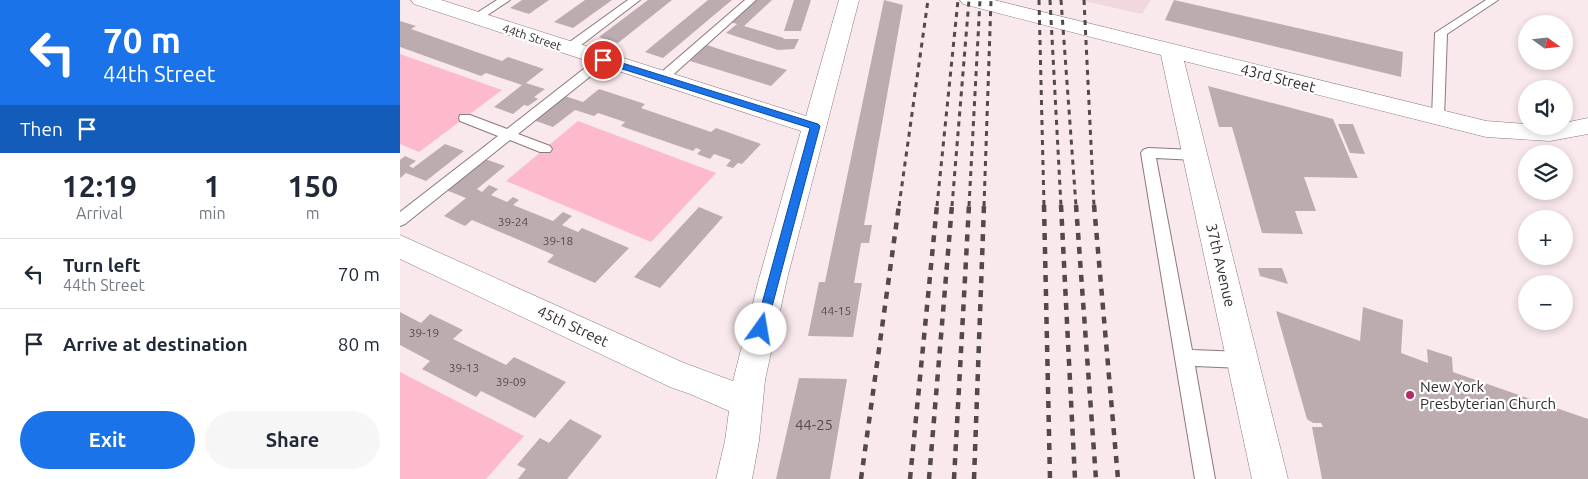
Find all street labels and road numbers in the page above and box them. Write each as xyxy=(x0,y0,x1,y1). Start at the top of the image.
street label: 44th Street xyxy=(501,21,563,53)
street label: 43rd Street xyxy=(1239,60,1317,96)
street label: 37th Avenue xyxy=(1203,222,1239,308)
street label: 45th Street xyxy=(535,302,611,350)

